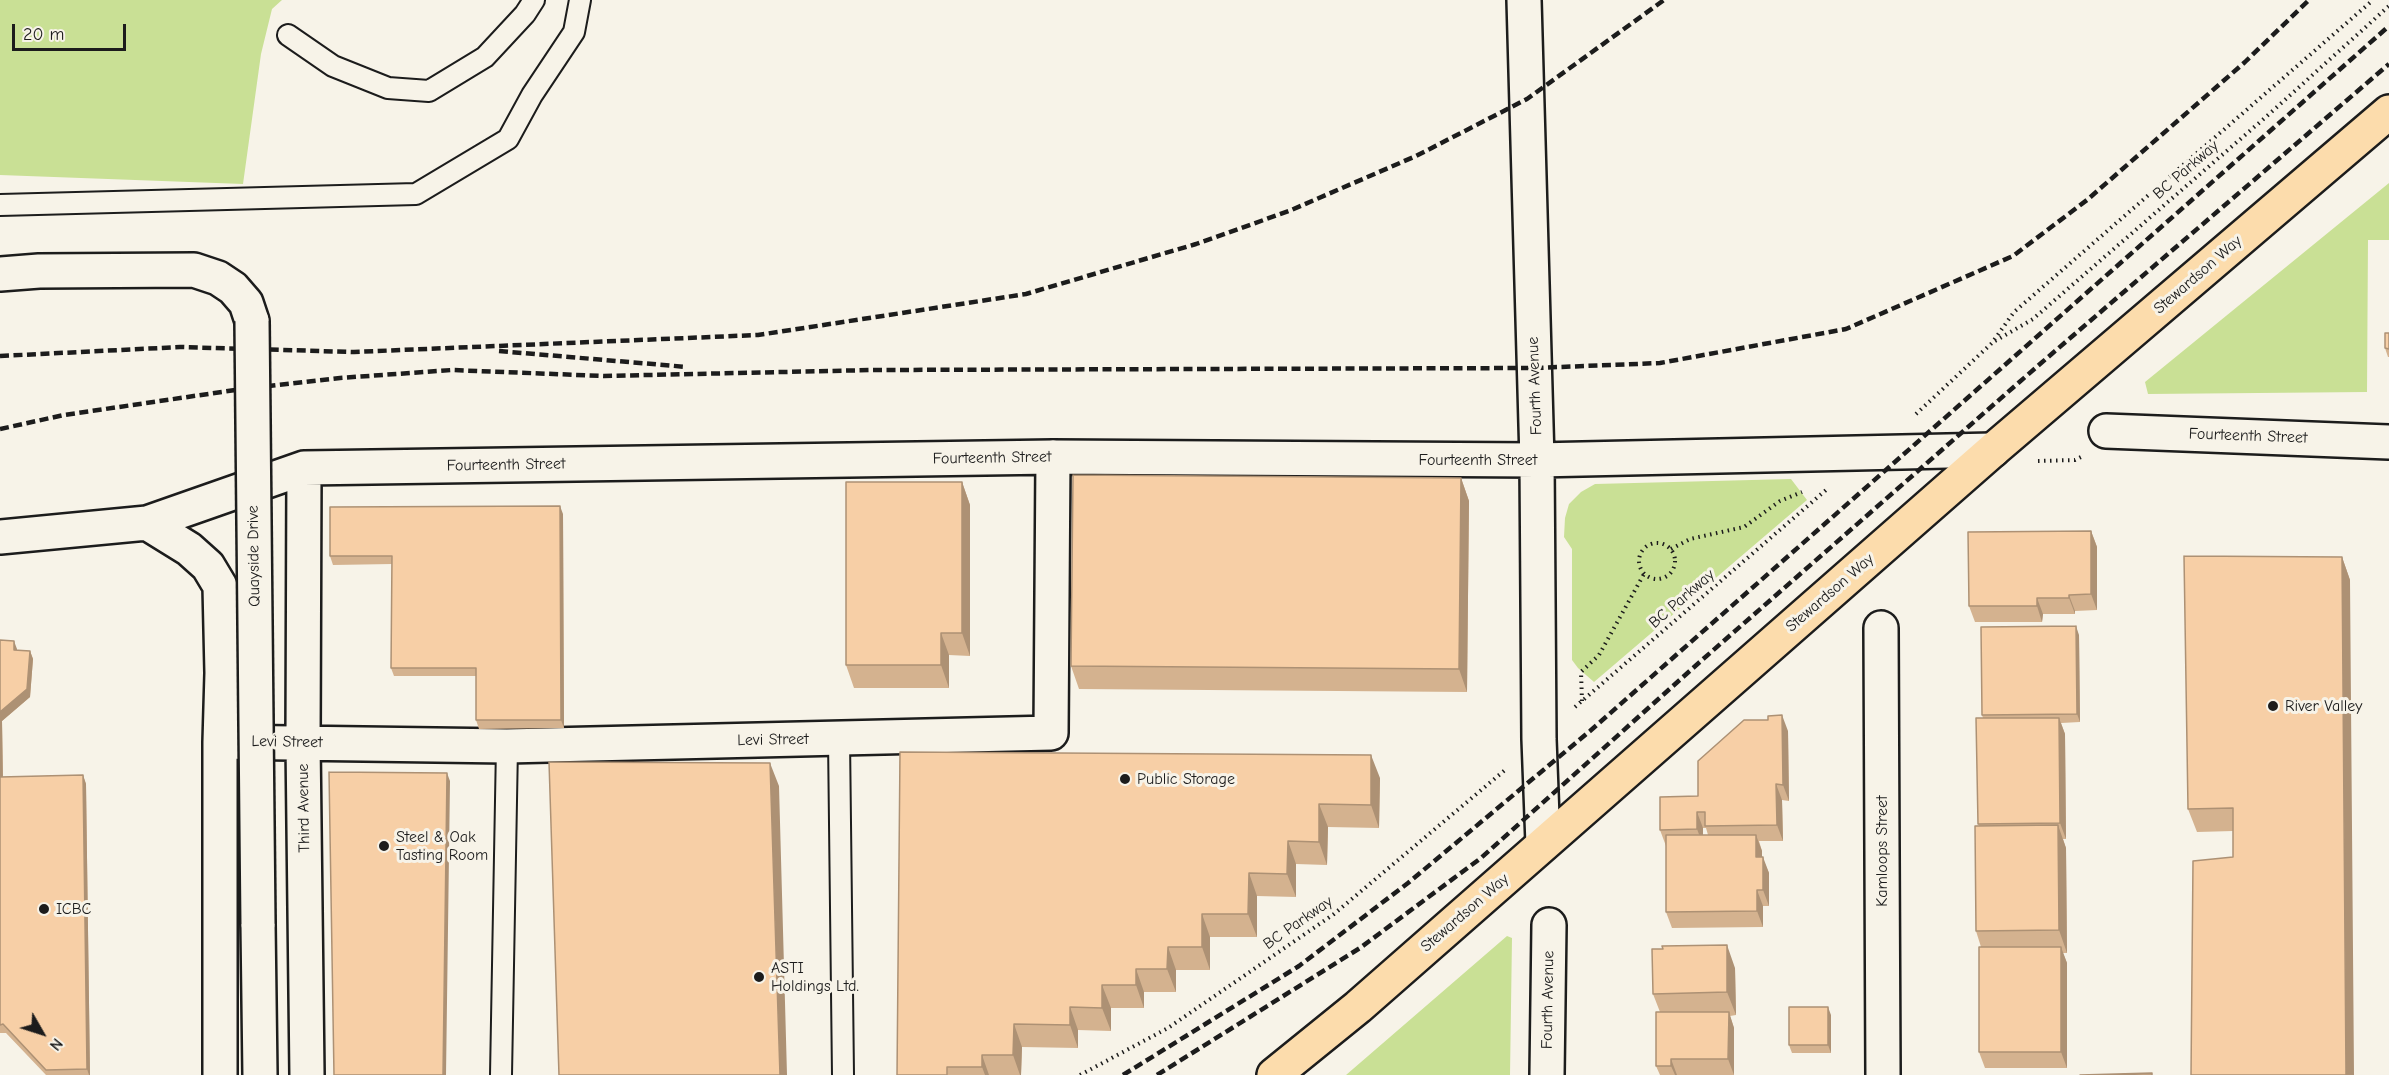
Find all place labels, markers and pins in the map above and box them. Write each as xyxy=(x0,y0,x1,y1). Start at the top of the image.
place label: River Valley xyxy=(2285,696,2362,716)
marker: River Valley xyxy=(2266,699,2280,713)
place label: Public Storage xyxy=(1137,769,1235,789)
marker: Public Storage xyxy=(1118,772,1132,786)
place label: Steel & Oak Tasting Room xyxy=(396,827,488,865)
marker: Steel & Oak Tasting Room xyxy=(377,839,391,853)
place label: ICBC xyxy=(56,899,91,919)
marker: ICBC xyxy=(37,902,51,916)
place label: ASTI Holdings Ltd. xyxy=(771,958,859,996)
marker: ASTI Holdings Ltd. xyxy=(752,970,766,984)

